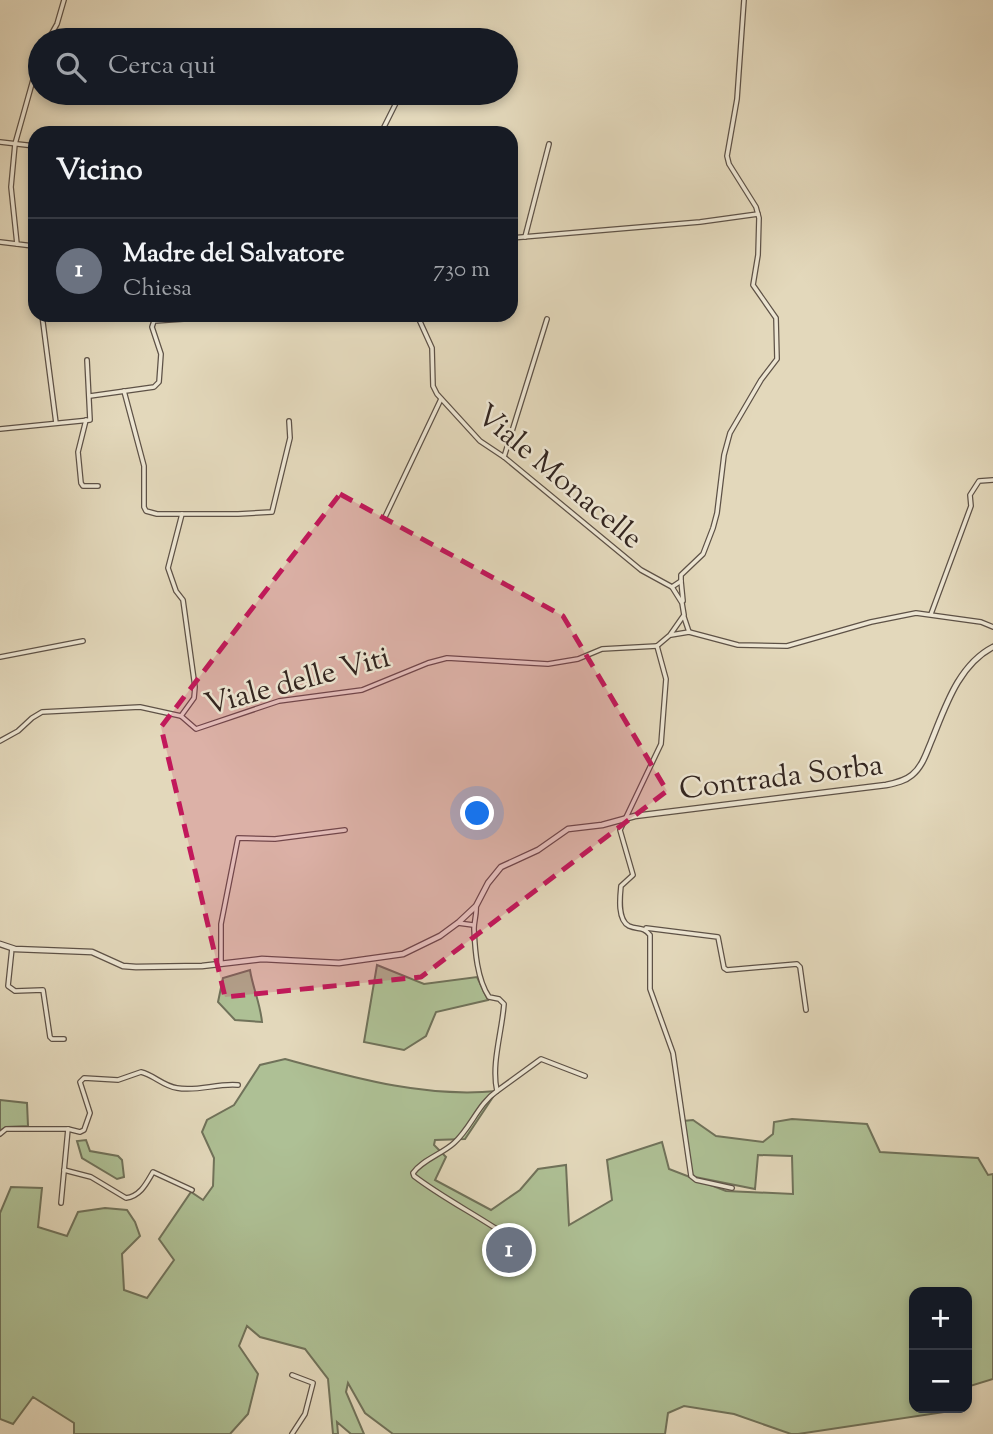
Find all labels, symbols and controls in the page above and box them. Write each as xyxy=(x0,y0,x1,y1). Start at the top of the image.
search box xyxy=(28,28,518,105)
icon: search xyxy=(52,48,90,86)
text: Cerca qui xyxy=(108,48,216,85)
text: Vicino xyxy=(56,150,143,193)
text: Madre del Salvatore xyxy=(123,236,344,273)
text: 1 xyxy=(75,254,83,287)
text: 730 m xyxy=(433,254,490,287)
text: Chiesa xyxy=(123,273,192,306)
street label: Viale Monacelle xyxy=(466,395,651,561)
street label: Viale delle Viti xyxy=(200,637,395,728)
street label: Contrada Sorba xyxy=(677,745,886,812)
your location xyxy=(460,796,494,830)
pin: 1 xyxy=(486,1224,532,1276)
map controls xyxy=(909,1287,972,1413)
button: + xyxy=(909,1287,972,1350)
button: − xyxy=(909,1350,972,1413)

